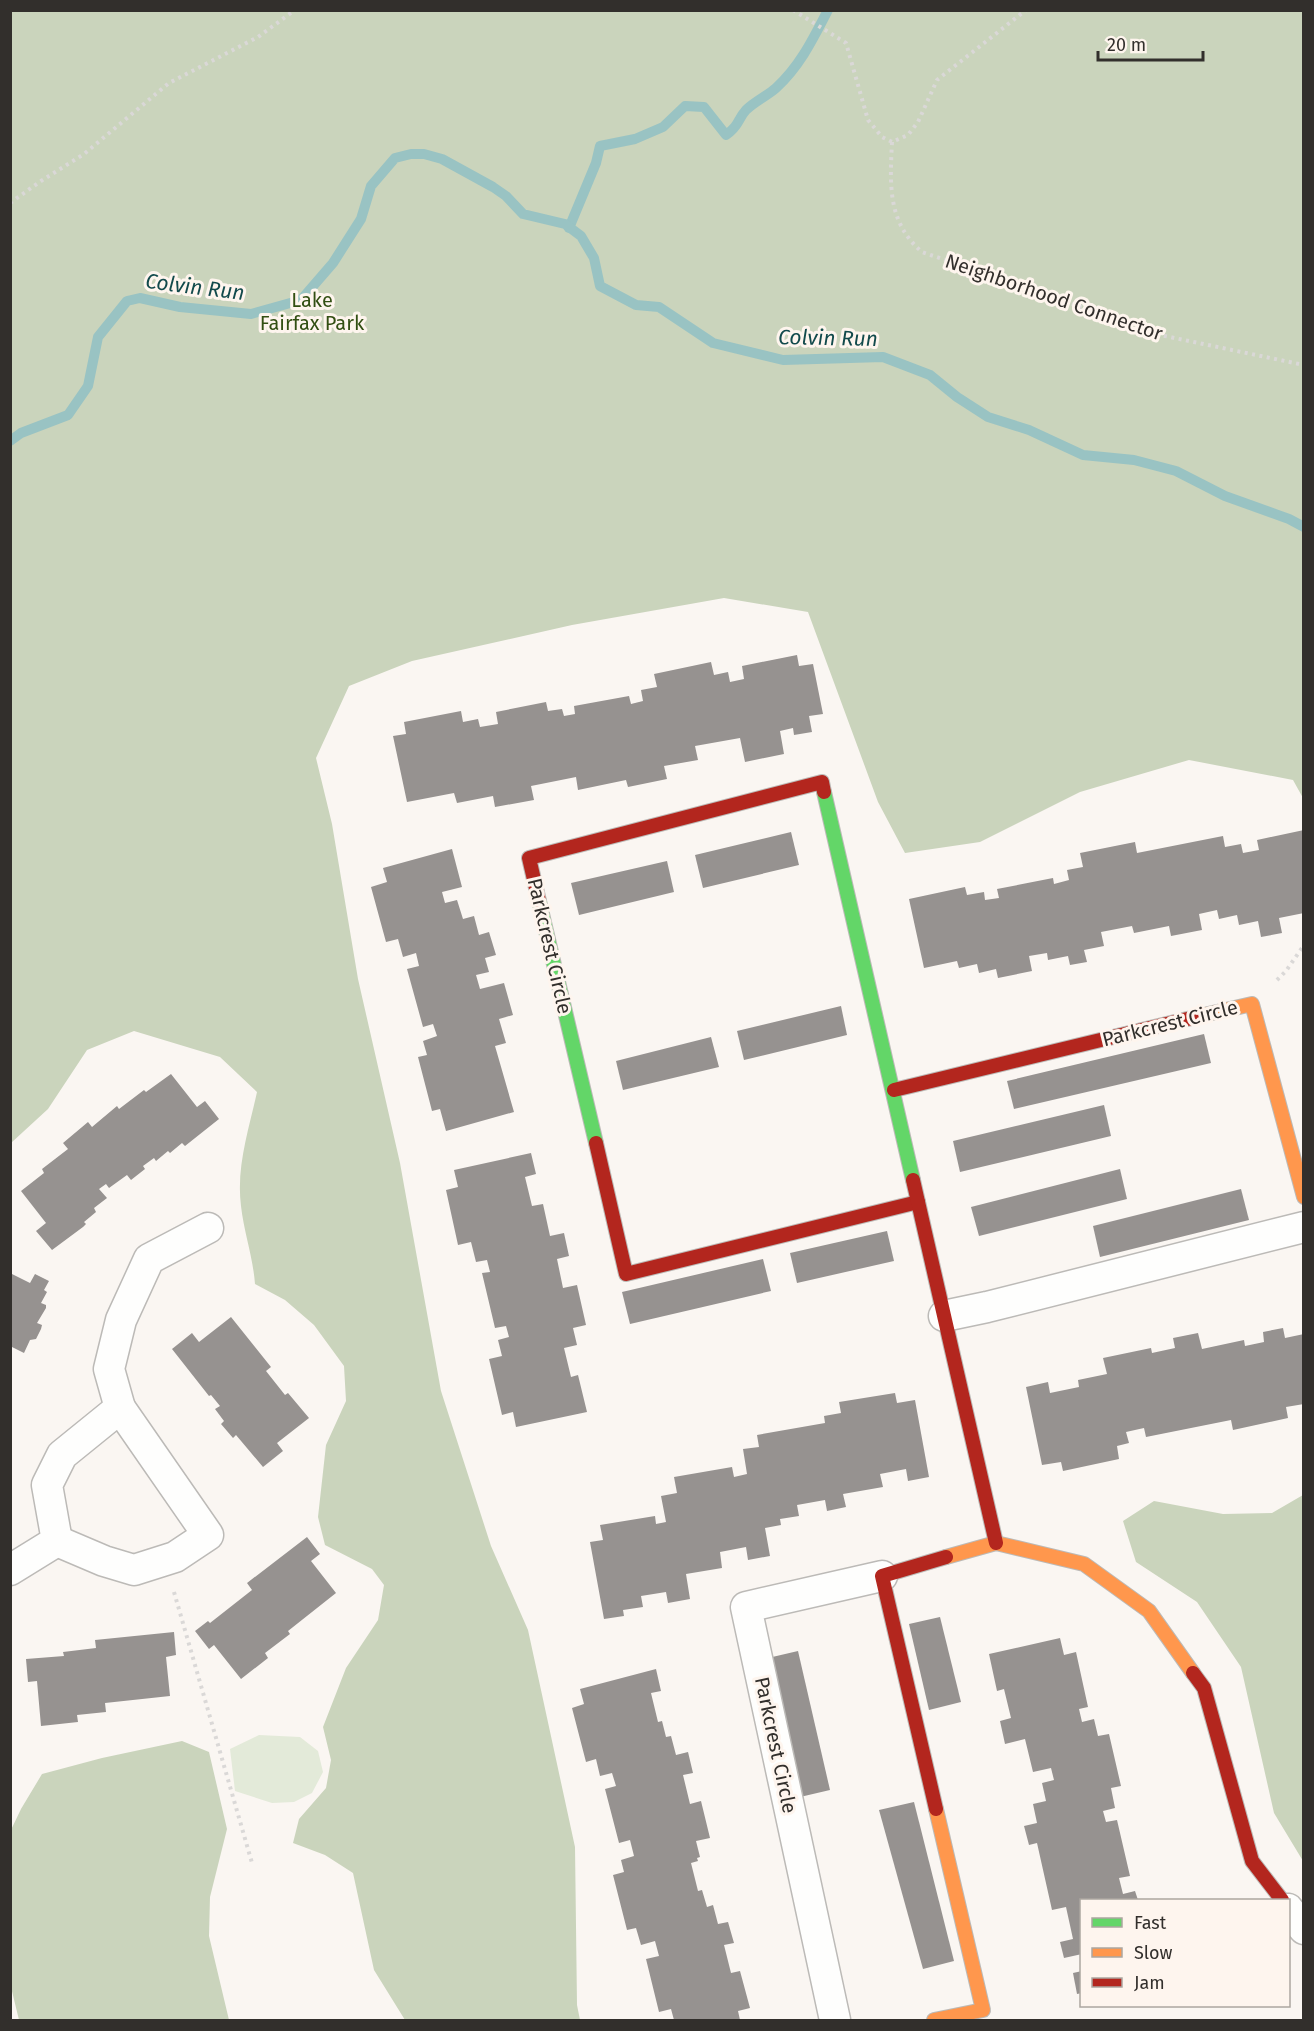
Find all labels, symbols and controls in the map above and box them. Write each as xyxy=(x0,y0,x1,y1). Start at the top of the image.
scale bar xyxy=(1098,24,1203,62)
text: 20 m xyxy=(1107,34,1146,56)
street label: Neighborhood Connector xyxy=(942,248,1166,346)
water label: Colvin Run xyxy=(144,268,246,306)
park label: Lake Fairfax Park xyxy=(260,288,365,335)
water label: Colvin Run xyxy=(778,324,878,352)
street label: Parkcrest Circle xyxy=(523,876,577,1016)
street label: Parkcrest Circle xyxy=(1100,995,1240,1051)
street label: Parkcrest Circle xyxy=(750,1675,802,1815)
legend xyxy=(1080,1899,1290,2007)
text: Fast xyxy=(1134,1912,1167,1934)
text: Slow xyxy=(1134,1942,1173,1964)
text: Jam xyxy=(1134,1972,1165,1994)

